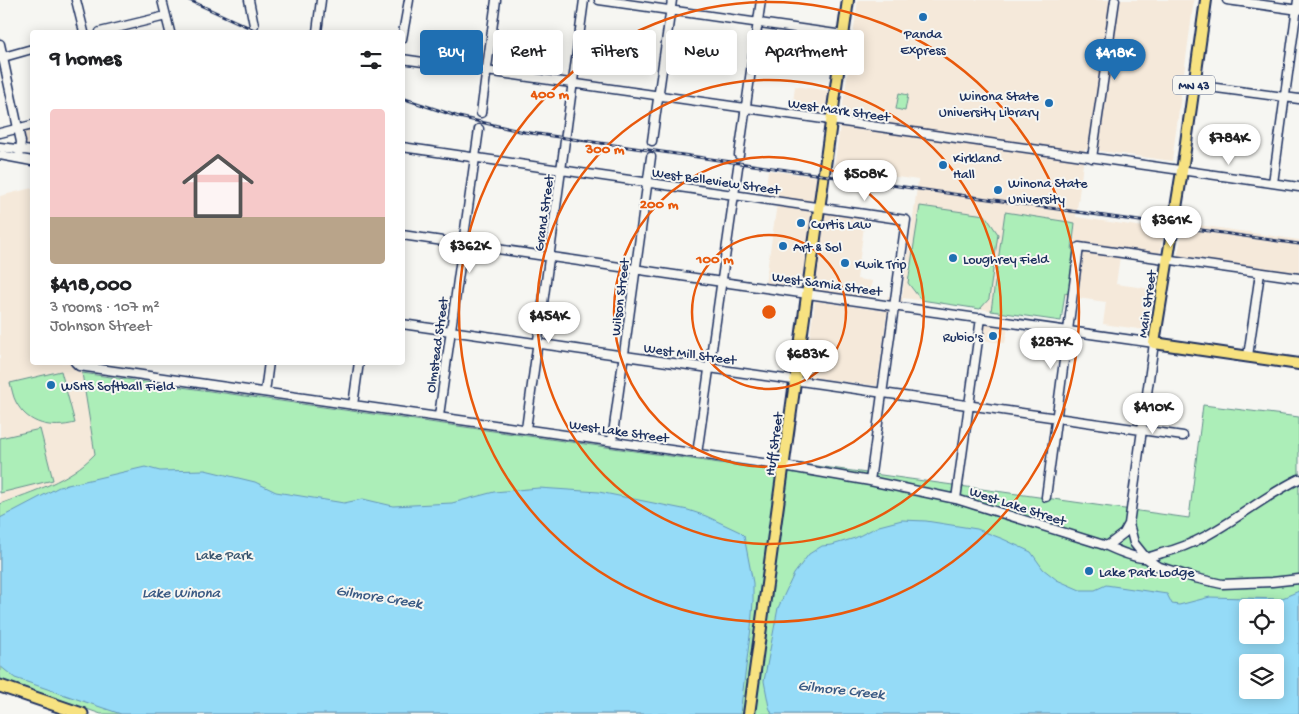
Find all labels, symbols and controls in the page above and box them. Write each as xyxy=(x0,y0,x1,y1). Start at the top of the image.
marker: Panda Express xyxy=(917,11,929,23)
place label: Panda Express xyxy=(900,27,947,60)
chip: Buy xyxy=(420,30,483,75)
chip: Rent xyxy=(493,30,563,75)
chip: Filters xyxy=(573,30,656,75)
chip: New xyxy=(666,30,737,75)
chip: Apartment xyxy=(747,30,864,75)
pin: $418K xyxy=(1080,38,1150,81)
text: $418K xyxy=(1096,45,1134,64)
icon: filters xyxy=(357,46,385,74)
text: 9 homes xyxy=(50,48,121,73)
road number: MN 43 xyxy=(1173,76,1215,94)
text: 400 m xyxy=(530,86,570,104)
place label: Winona State University Library xyxy=(939,89,1040,122)
street label: West Mark Street xyxy=(787,96,892,127)
marker: Winona State University Library xyxy=(1043,97,1055,109)
pin: $784K xyxy=(1194,124,1264,166)
text: $784K xyxy=(1209,130,1249,149)
icon: home xyxy=(173,141,263,231)
text: 300 m xyxy=(584,141,625,159)
place label: Kirkland Hall xyxy=(953,151,1002,184)
marker: Kirkland Hall xyxy=(937,159,949,171)
pin: $508K xyxy=(830,160,900,202)
street label: West Belleview Street xyxy=(651,165,782,200)
text: $508K xyxy=(844,166,886,185)
street label: Grand Street xyxy=(532,173,559,253)
place label: Winona State University xyxy=(1008,176,1088,209)
marker: Winona State University xyxy=(992,184,1004,196)
text: 200 m xyxy=(640,196,679,214)
pin: $361K xyxy=(1136,206,1206,248)
text: $361K xyxy=(1152,212,1190,231)
marker: Curtis Law xyxy=(795,217,807,229)
place label: Curtis Law xyxy=(811,217,871,234)
pin: $362K xyxy=(435,232,505,274)
text: $362K xyxy=(450,238,490,257)
marker: Art & Sol xyxy=(777,240,789,252)
place label: Art & Sol xyxy=(793,240,842,257)
text: 100 m xyxy=(695,251,734,269)
marker: Loughrey Field xyxy=(947,252,959,264)
place label: Loughrey Field xyxy=(963,252,1050,269)
street label: Wilson Street xyxy=(608,256,635,337)
marker: Kwik Trip xyxy=(839,257,851,269)
place label: Kwik Trip xyxy=(855,257,907,274)
street label: Main Street xyxy=(1135,268,1162,339)
street label: West Sarnia Street xyxy=(771,269,884,302)
text: $418,000 xyxy=(50,274,132,299)
street label: Olmstead Street xyxy=(423,295,454,394)
text: 3 rooms · 107 m² xyxy=(50,299,160,318)
pin: $454K xyxy=(514,302,584,344)
centre of rings xyxy=(760,303,778,321)
text: $454K xyxy=(529,308,569,327)
text: Johnson Street xyxy=(50,318,151,337)
pin: $287K xyxy=(1016,328,1086,370)
place label: Rubio's xyxy=(943,330,984,347)
marker: Rubio's xyxy=(987,330,999,342)
text: $287K xyxy=(1031,334,1071,353)
pin: $683K xyxy=(772,340,842,382)
street label: West Mill Street xyxy=(642,341,738,371)
text: $683K xyxy=(786,346,828,365)
marker: WSHS Softball Field xyxy=(45,379,57,391)
place label: WSHS Softball Field xyxy=(61,379,176,396)
pin: $410K xyxy=(1118,392,1188,435)
text: $410K xyxy=(1133,399,1173,418)
street label: Huff Street xyxy=(763,410,789,477)
street label: West Lake Street xyxy=(568,417,671,448)
street label: West Lake Street xyxy=(967,484,1069,531)
park label: Lake Park xyxy=(196,548,254,565)
marker: Lake Park Lodge xyxy=(1083,565,1095,577)
place label: Lake Park Lodge xyxy=(1099,565,1195,582)
water label: Gilmore Creek xyxy=(334,582,424,614)
water label: Lake Winona xyxy=(142,585,222,603)
map controls xyxy=(1239,599,1284,699)
button: locate xyxy=(1239,599,1284,644)
button: layers xyxy=(1239,654,1284,699)
water label: Gilmore Creek xyxy=(797,678,886,705)

